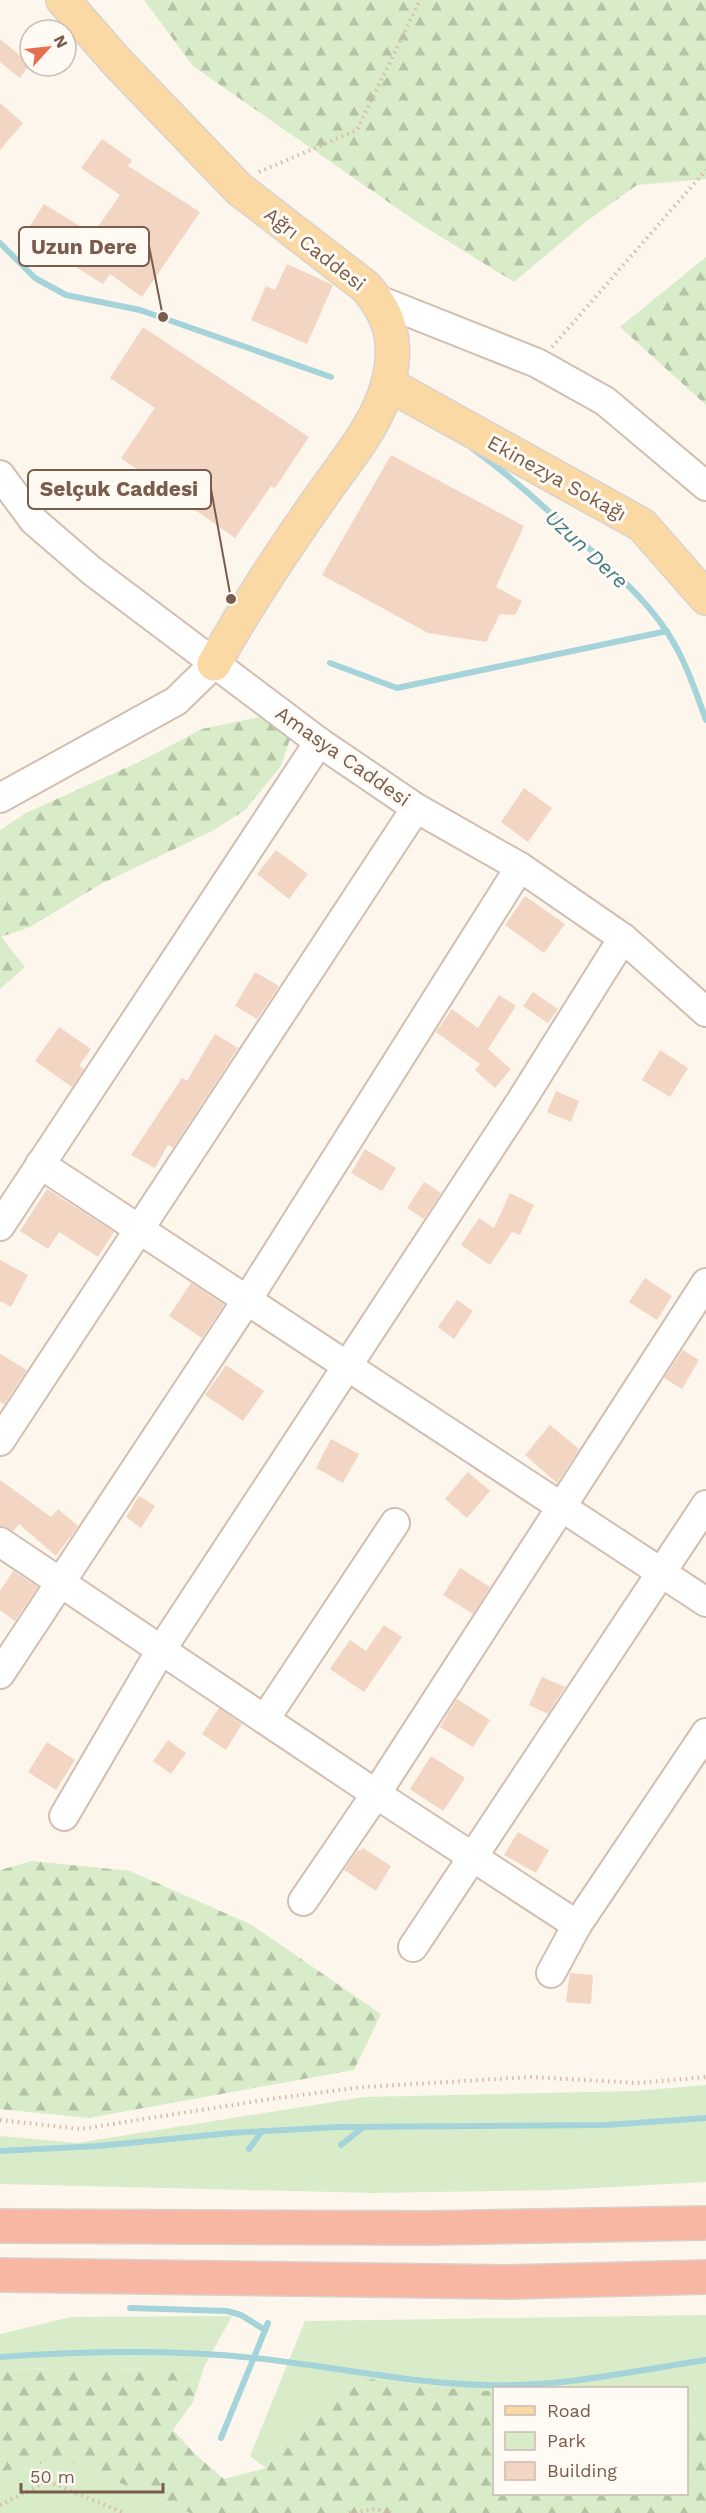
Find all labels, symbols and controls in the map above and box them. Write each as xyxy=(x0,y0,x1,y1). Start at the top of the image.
north arrow xyxy=(18,18,78,78)
text: N xyxy=(50,32,72,51)
street label: Ağrı Caddesi xyxy=(260,202,370,296)
callout: Uzun Dere xyxy=(19,227,149,266)
text: Uzun Dere xyxy=(31,234,137,259)
street label: Ekinezya Sokağı xyxy=(483,430,631,526)
callout: Selçuk Caddesi xyxy=(28,470,211,509)
text: Selçuk Caddesi xyxy=(40,476,198,501)
water label: Uzun Dere xyxy=(540,504,634,594)
street label: Amasya Caddesi xyxy=(271,701,415,811)
legend xyxy=(493,2387,688,2495)
text: Road xyxy=(547,2400,591,2421)
text: Park xyxy=(547,2430,586,2451)
scale bar xyxy=(21,2456,164,2494)
text: Building xyxy=(547,2460,617,2481)
text: 50 m xyxy=(30,2466,75,2487)

